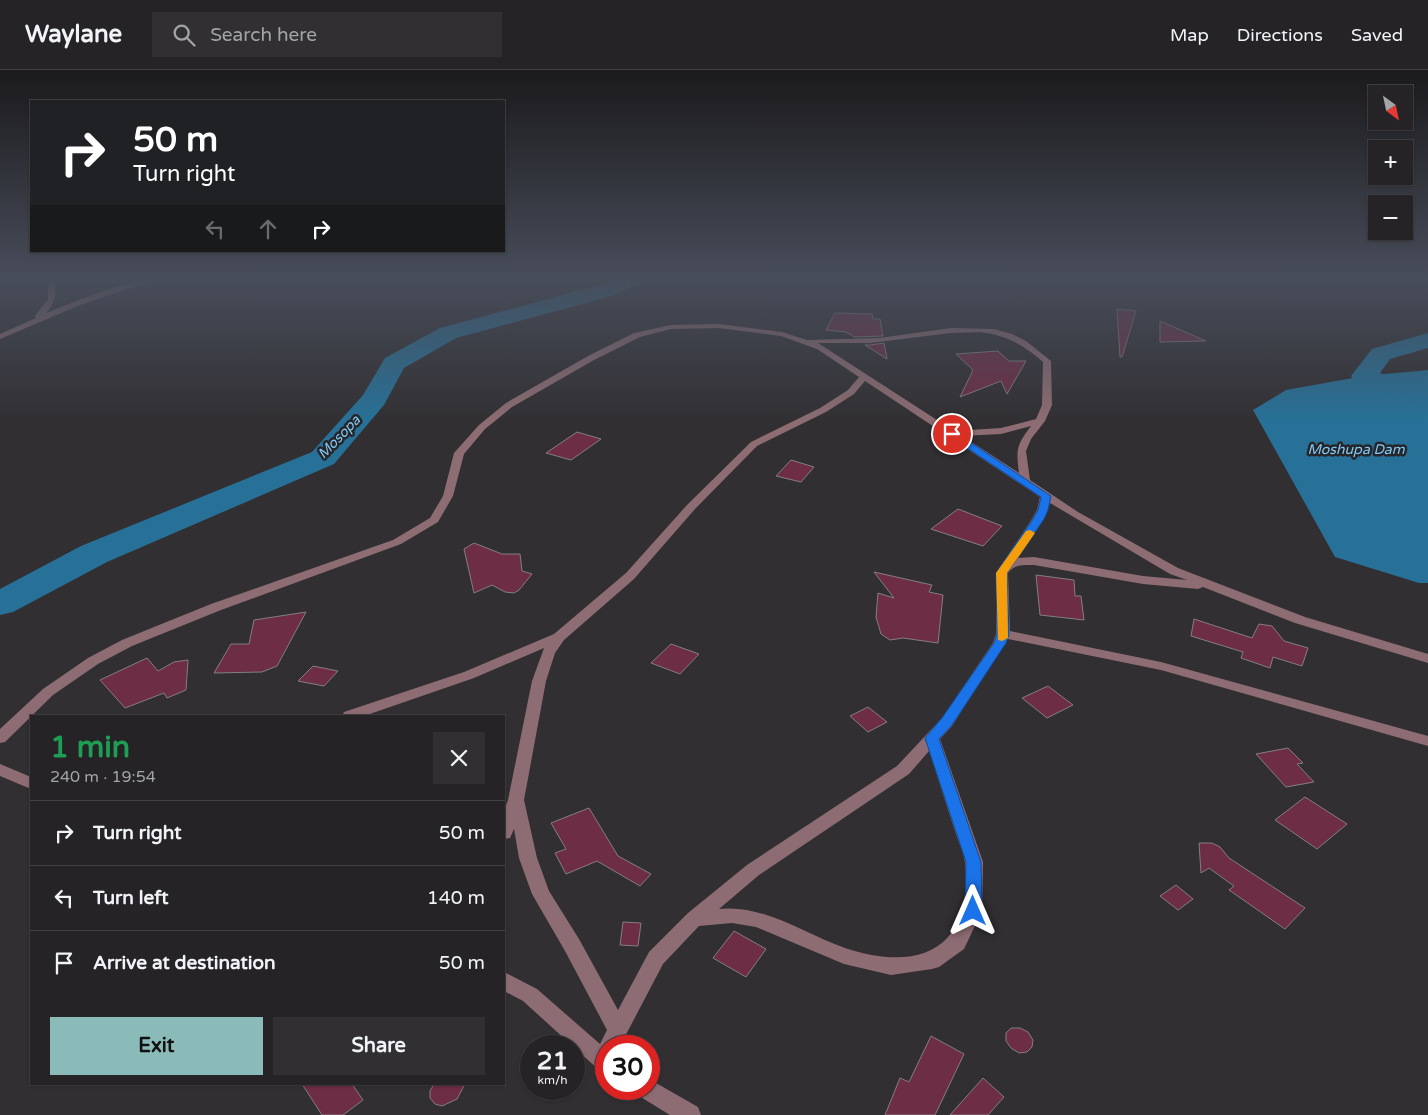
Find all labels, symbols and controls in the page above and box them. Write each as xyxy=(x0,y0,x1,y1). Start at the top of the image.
search box xyxy=(152,12,502,57)
text: Waylane xyxy=(25,20,122,49)
icon: search xyxy=(170,21,198,49)
text: Search here xyxy=(210,24,317,46)
text: Map xyxy=(1170,24,1209,46)
text: Directions xyxy=(1237,24,1323,46)
text: Saved xyxy=(1351,24,1403,46)
north arrow xyxy=(1368,85,1412,130)
map controls xyxy=(1368,85,1413,240)
text: 50 m xyxy=(133,119,218,161)
icon: right xyxy=(50,120,115,185)
button: + xyxy=(1368,140,1413,185)
text: Turn right xyxy=(133,161,235,187)
button: − xyxy=(1368,195,1413,240)
icon: left xyxy=(201,215,229,243)
icon: ahead xyxy=(254,215,282,243)
icon: right xyxy=(307,215,335,243)
water label: Mosopa xyxy=(314,411,365,462)
pin xyxy=(931,413,973,455)
icon: arrive xyxy=(938,420,966,448)
water label: Moshupa Dam xyxy=(1308,441,1406,458)
text: 1 min xyxy=(50,729,130,766)
button: close xyxy=(433,732,485,784)
text: 240 m · 19:54 xyxy=(50,767,156,787)
icon: right xyxy=(50,819,78,847)
text: Turn right xyxy=(93,822,181,844)
text: 50 m xyxy=(439,822,485,844)
icon: left xyxy=(50,884,78,912)
position arrow xyxy=(946,884,998,936)
text: Turn left xyxy=(93,887,169,909)
text: 140 m xyxy=(427,887,485,909)
icon: arrive xyxy=(50,949,78,977)
text: Arrive at destination xyxy=(93,952,276,974)
text: 50 m xyxy=(439,952,485,974)
button: Exit xyxy=(50,1017,263,1075)
button: Share xyxy=(273,1017,485,1075)
speed limit sign: 30 xyxy=(595,1035,660,1100)
text: 21 xyxy=(537,1046,568,1076)
text: km/h xyxy=(537,1073,568,1087)

